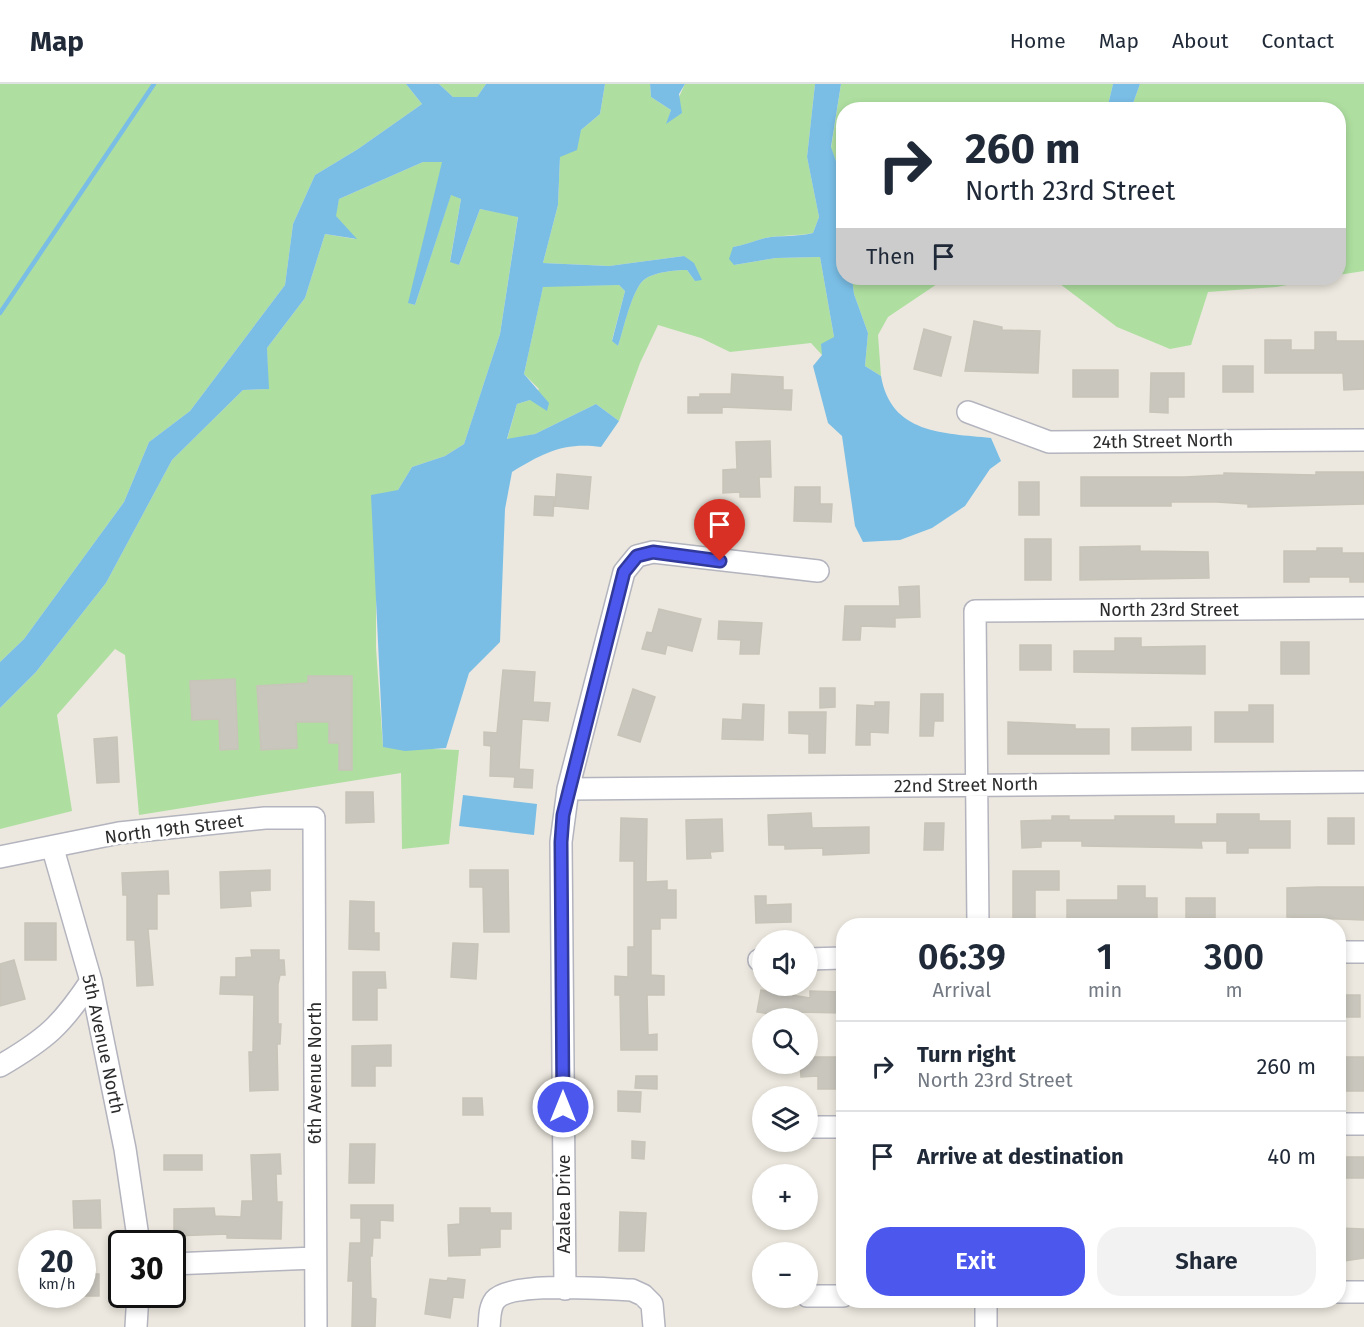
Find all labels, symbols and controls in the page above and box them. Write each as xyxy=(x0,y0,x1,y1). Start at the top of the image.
text: Map xyxy=(30,25,84,58)
text: Home xyxy=(1010,28,1066,54)
text: Map xyxy=(1099,28,1139,54)
text: About xyxy=(1172,28,1229,54)
text: Contact xyxy=(1262,28,1334,54)
text: 260 m xyxy=(965,124,1080,174)
icon: right xyxy=(866,126,944,204)
text: North 23rd Street xyxy=(965,175,1175,207)
icon: arrive xyxy=(927,240,960,273)
text: Then xyxy=(866,243,915,270)
street label: 24th Street North xyxy=(1093,429,1233,453)
pin xyxy=(694,499,745,561)
icon: arrive xyxy=(703,508,736,541)
street label: North 23rd Street xyxy=(1099,599,1240,621)
street label: 22nd Street North xyxy=(894,773,1038,797)
street label: North 19th Street xyxy=(103,810,245,848)
map controls xyxy=(752,930,818,1308)
button: sound xyxy=(752,930,818,996)
text: 06:39 xyxy=(918,935,1006,979)
text: 1 xyxy=(1097,935,1113,979)
text: 300 xyxy=(1204,935,1264,979)
street label: 5th Avenue North xyxy=(77,972,129,1116)
text: Arrival xyxy=(933,978,991,1002)
text: min xyxy=(1088,978,1122,1002)
text: m xyxy=(1225,978,1243,1002)
street label: 6th Avenue North xyxy=(304,1002,326,1144)
button: search xyxy=(752,1008,818,1074)
text: Turn right xyxy=(917,1041,1016,1068)
icon: right xyxy=(866,1050,899,1083)
text: 260 m xyxy=(1256,1053,1316,1080)
text: North 23rd Street xyxy=(917,1068,1073,1092)
position arrow xyxy=(531,1075,595,1139)
button: layers xyxy=(752,1086,818,1152)
icon: arrive xyxy=(866,1140,899,1173)
text: Arrive at destination xyxy=(917,1143,1124,1170)
text: 40 m xyxy=(1267,1143,1316,1170)
street label: Azalea Drive xyxy=(553,1154,575,1254)
button: + xyxy=(752,1164,818,1230)
button: Exit xyxy=(866,1227,1085,1296)
button: Share xyxy=(1097,1227,1316,1296)
speed limit sign: 30 xyxy=(108,1230,186,1308)
button: − xyxy=(752,1242,818,1308)
text: 20 xyxy=(40,1244,74,1280)
text: km/h xyxy=(38,1275,76,1293)

